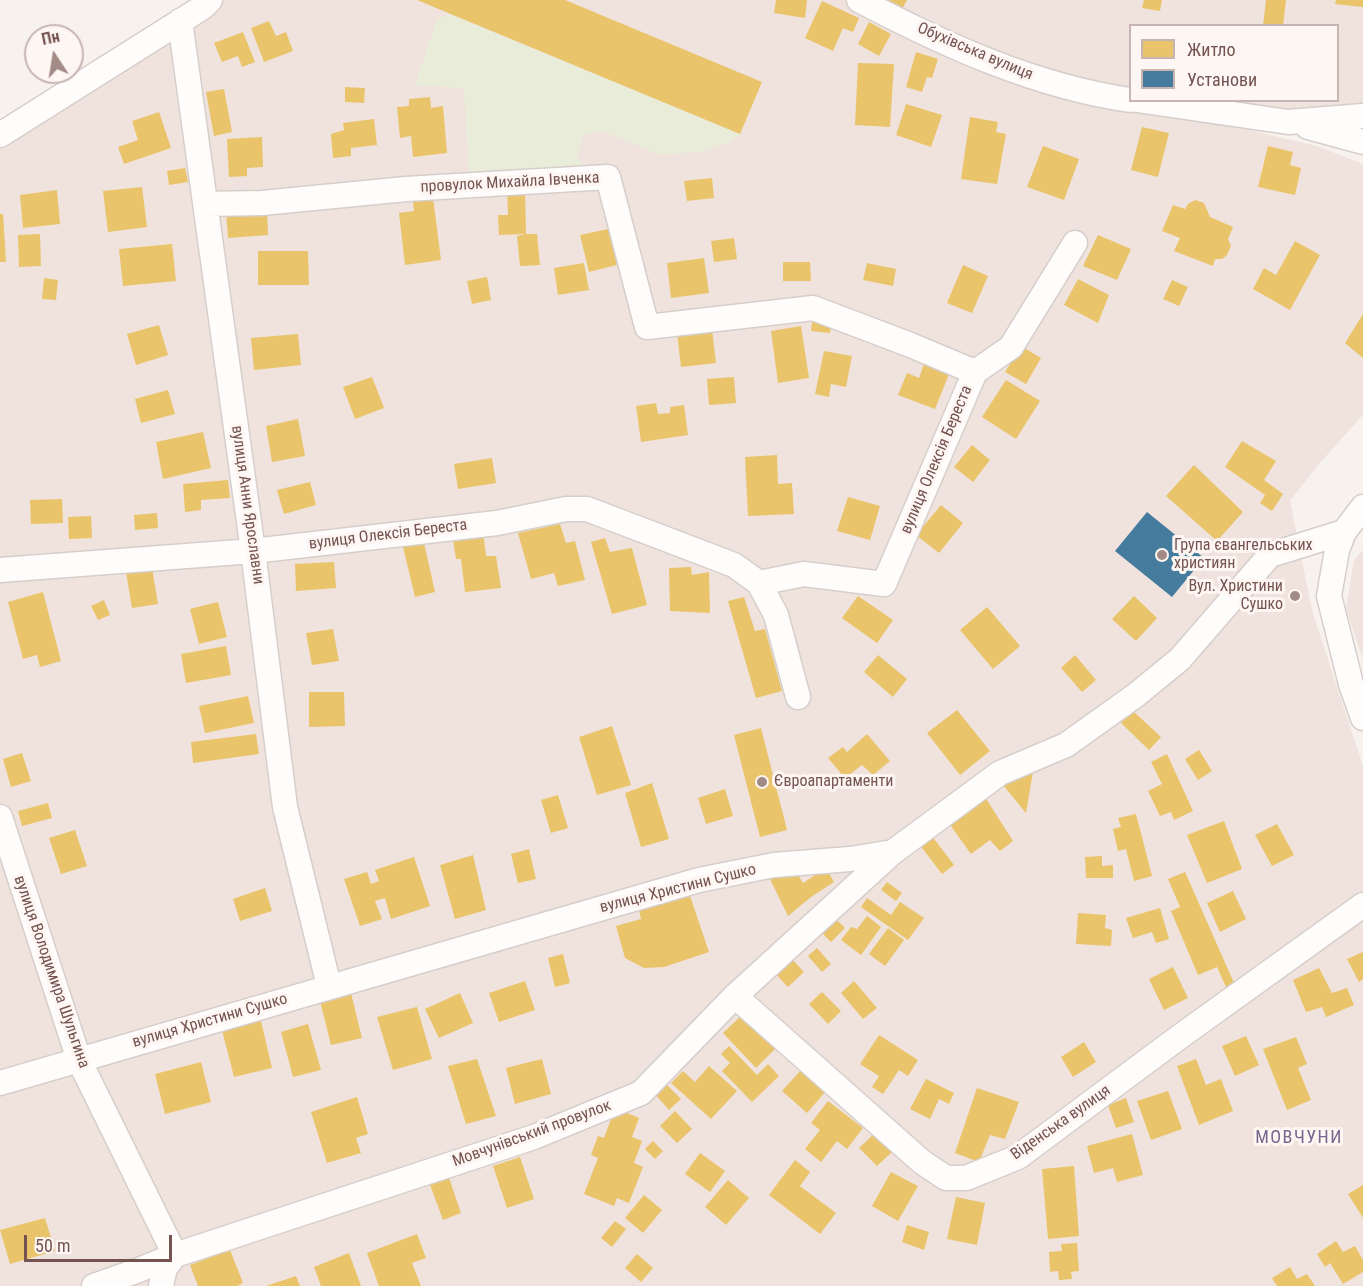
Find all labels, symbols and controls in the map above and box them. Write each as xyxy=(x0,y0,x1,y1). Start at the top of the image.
street label: Обухівська вулиця xyxy=(914,19,1036,85)
north arrow xyxy=(24,24,84,84)
legend xyxy=(1129,24,1339,102)
text: Пн xyxy=(40,27,61,49)
text: Житло xyxy=(1187,39,1236,60)
text: Установи xyxy=(1187,69,1257,90)
street label: провулок Михайла Івченка xyxy=(420,169,600,197)
street label: вулиця Олексія Береста xyxy=(897,383,977,537)
street label: вулиця Анни Ярославни xyxy=(226,424,268,586)
street label: вулиця Олексія Береста xyxy=(308,516,468,554)
place label: Група євангельських християн xyxy=(1174,536,1313,574)
marker: Група євангельських християн xyxy=(1155,548,1169,562)
place label: Вул. Христини Сушко xyxy=(1188,577,1283,615)
marker: Вул. Христини Сушко xyxy=(1288,589,1302,603)
place label: Євроапартаменти xyxy=(774,772,893,792)
marker: Євроапартаменти xyxy=(755,775,769,789)
street label: вулиця Христини Сушко xyxy=(598,860,758,918)
street label: вулиця Володимира Шульгина xyxy=(9,873,93,1071)
street label: вулиця Христини Сушко xyxy=(130,990,290,1052)
street label: Віденська вулиця xyxy=(1007,1081,1115,1165)
street label: Мовчунівський провулок xyxy=(450,1096,614,1172)
district label: МОВЧУНИ xyxy=(1255,1127,1343,1149)
scale bar xyxy=(27,1223,176,1261)
text: 50 m xyxy=(35,1235,70,1256)

